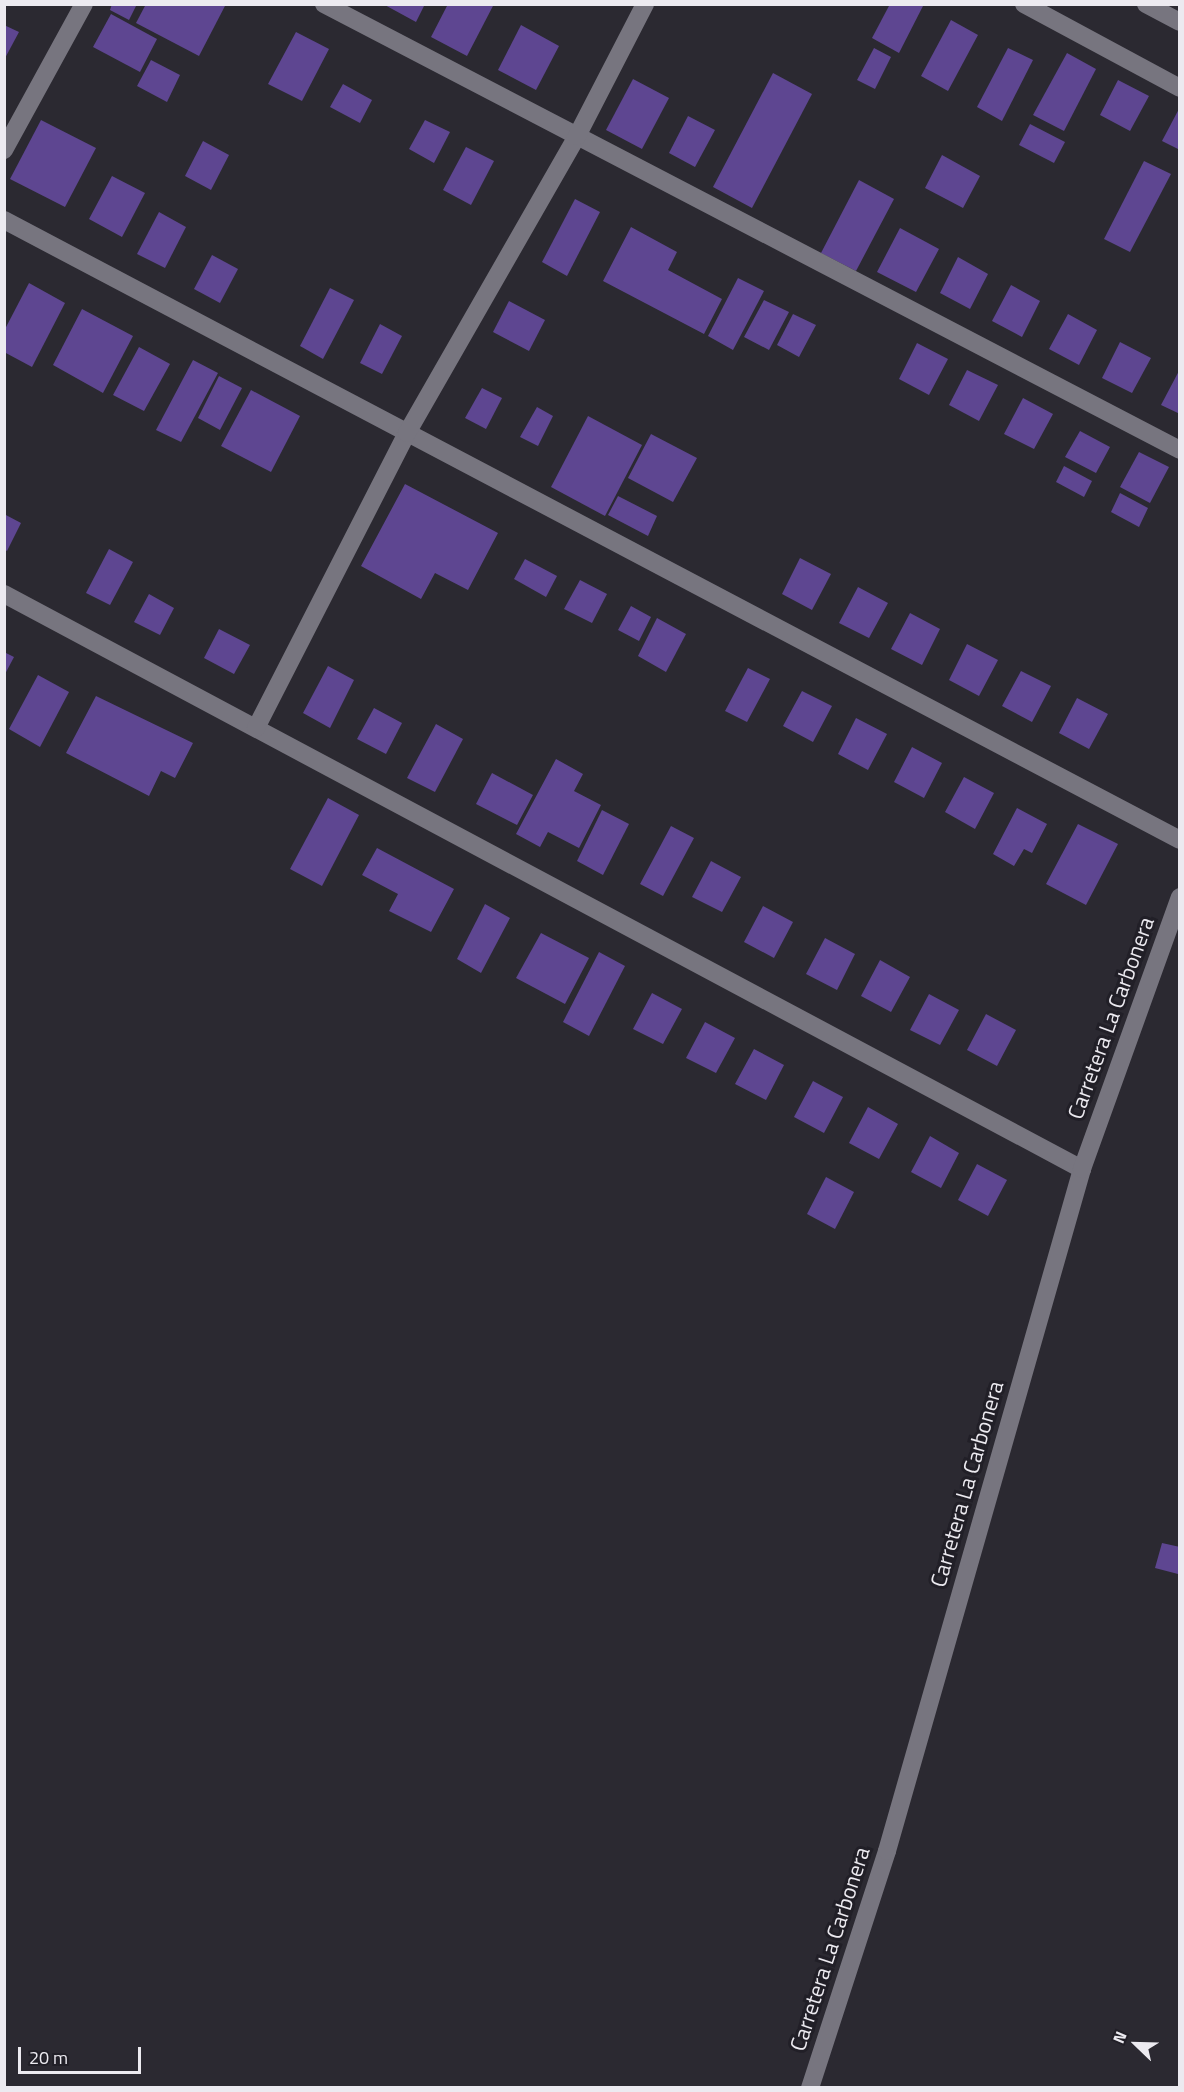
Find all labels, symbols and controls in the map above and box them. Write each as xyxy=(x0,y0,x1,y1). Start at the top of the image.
street label: Carretera La Carbonera xyxy=(1062,913,1160,1123)
street label: Carretera La Carbonera xyxy=(925,1378,1009,1590)
street label: Carretera La Carbonera xyxy=(785,1844,875,2054)
north arrow xyxy=(1106,2014,1166,2074)
text: N xyxy=(1106,2027,1133,2047)
scale bar xyxy=(21,2035,144,2073)
text: 20 m xyxy=(29,2044,68,2071)

